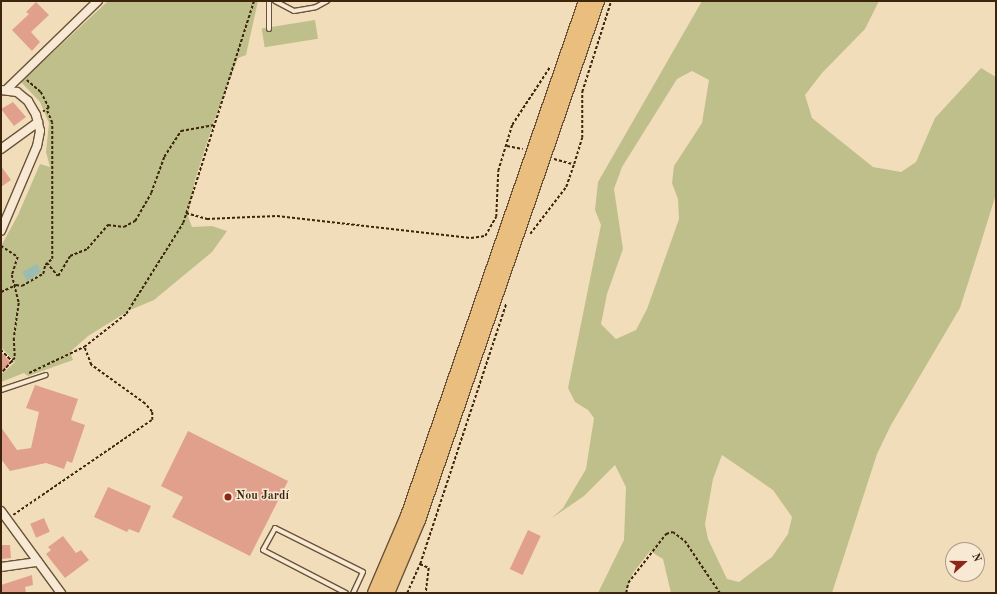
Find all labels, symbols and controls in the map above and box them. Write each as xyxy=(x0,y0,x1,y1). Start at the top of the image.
place label: Nou Jardí xyxy=(236,490,289,504)
marker: Nou Jardí xyxy=(223,492,233,502)
north arrow xyxy=(945,542,985,582)
text: N xyxy=(969,552,982,564)

